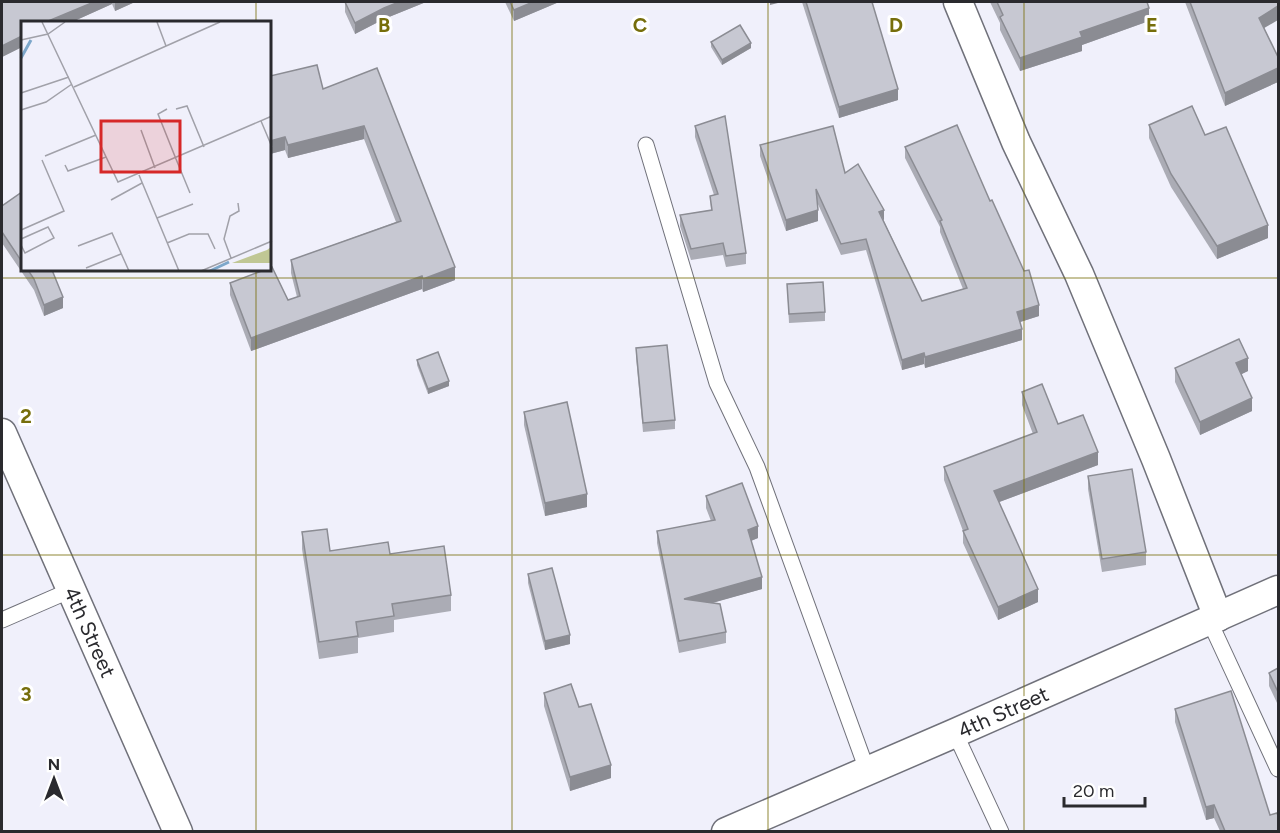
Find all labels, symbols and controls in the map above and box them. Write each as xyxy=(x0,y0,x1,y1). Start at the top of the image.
text: B xyxy=(378,13,390,37)
text: C xyxy=(633,13,647,37)
text: D xyxy=(889,13,903,37)
text: E xyxy=(1146,13,1158,37)
inset map xyxy=(21,21,272,272)
text: 2 xyxy=(20,404,32,428)
street label: 4th Street xyxy=(59,583,121,681)
street label: 4th Street xyxy=(954,681,1052,743)
text: 3 xyxy=(20,682,32,706)
north arrow xyxy=(24,749,84,809)
text: N xyxy=(48,755,60,774)
scale bar xyxy=(1064,770,1145,808)
text: 20 m xyxy=(1073,780,1114,802)

